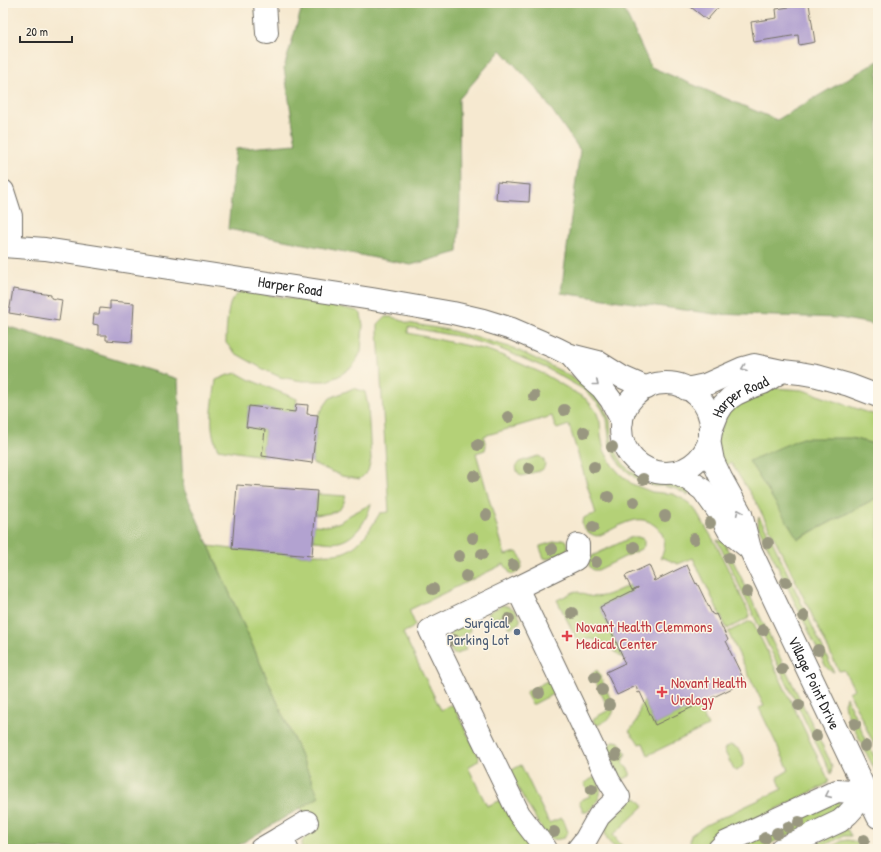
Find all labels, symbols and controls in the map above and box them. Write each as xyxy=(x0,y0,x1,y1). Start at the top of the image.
scale bar xyxy=(20,18,72,44)
text: 20 m xyxy=(26,23,48,40)
street label: Harper Road xyxy=(256,271,324,301)
one-way arrow xyxy=(741,364,748,372)
street label: Harper Road xyxy=(706,371,773,420)
one-way arrow xyxy=(592,379,599,386)
one-way arrow xyxy=(736,508,744,516)
place label: Surgical Parking Lot xyxy=(447,612,510,650)
place label: Novant Health Clemmons Medical Center xyxy=(576,616,712,654)
marker: Surgical Parking Lot xyxy=(512,627,522,637)
marker: Novant Health Clemmons Medical Center xyxy=(561,630,573,642)
street label: Village Point Drive xyxy=(783,633,846,733)
place label: Novant Health Urology xyxy=(671,672,747,710)
marker: Novant Health Urology xyxy=(656,686,668,698)
one-way arrow xyxy=(825,790,832,798)

